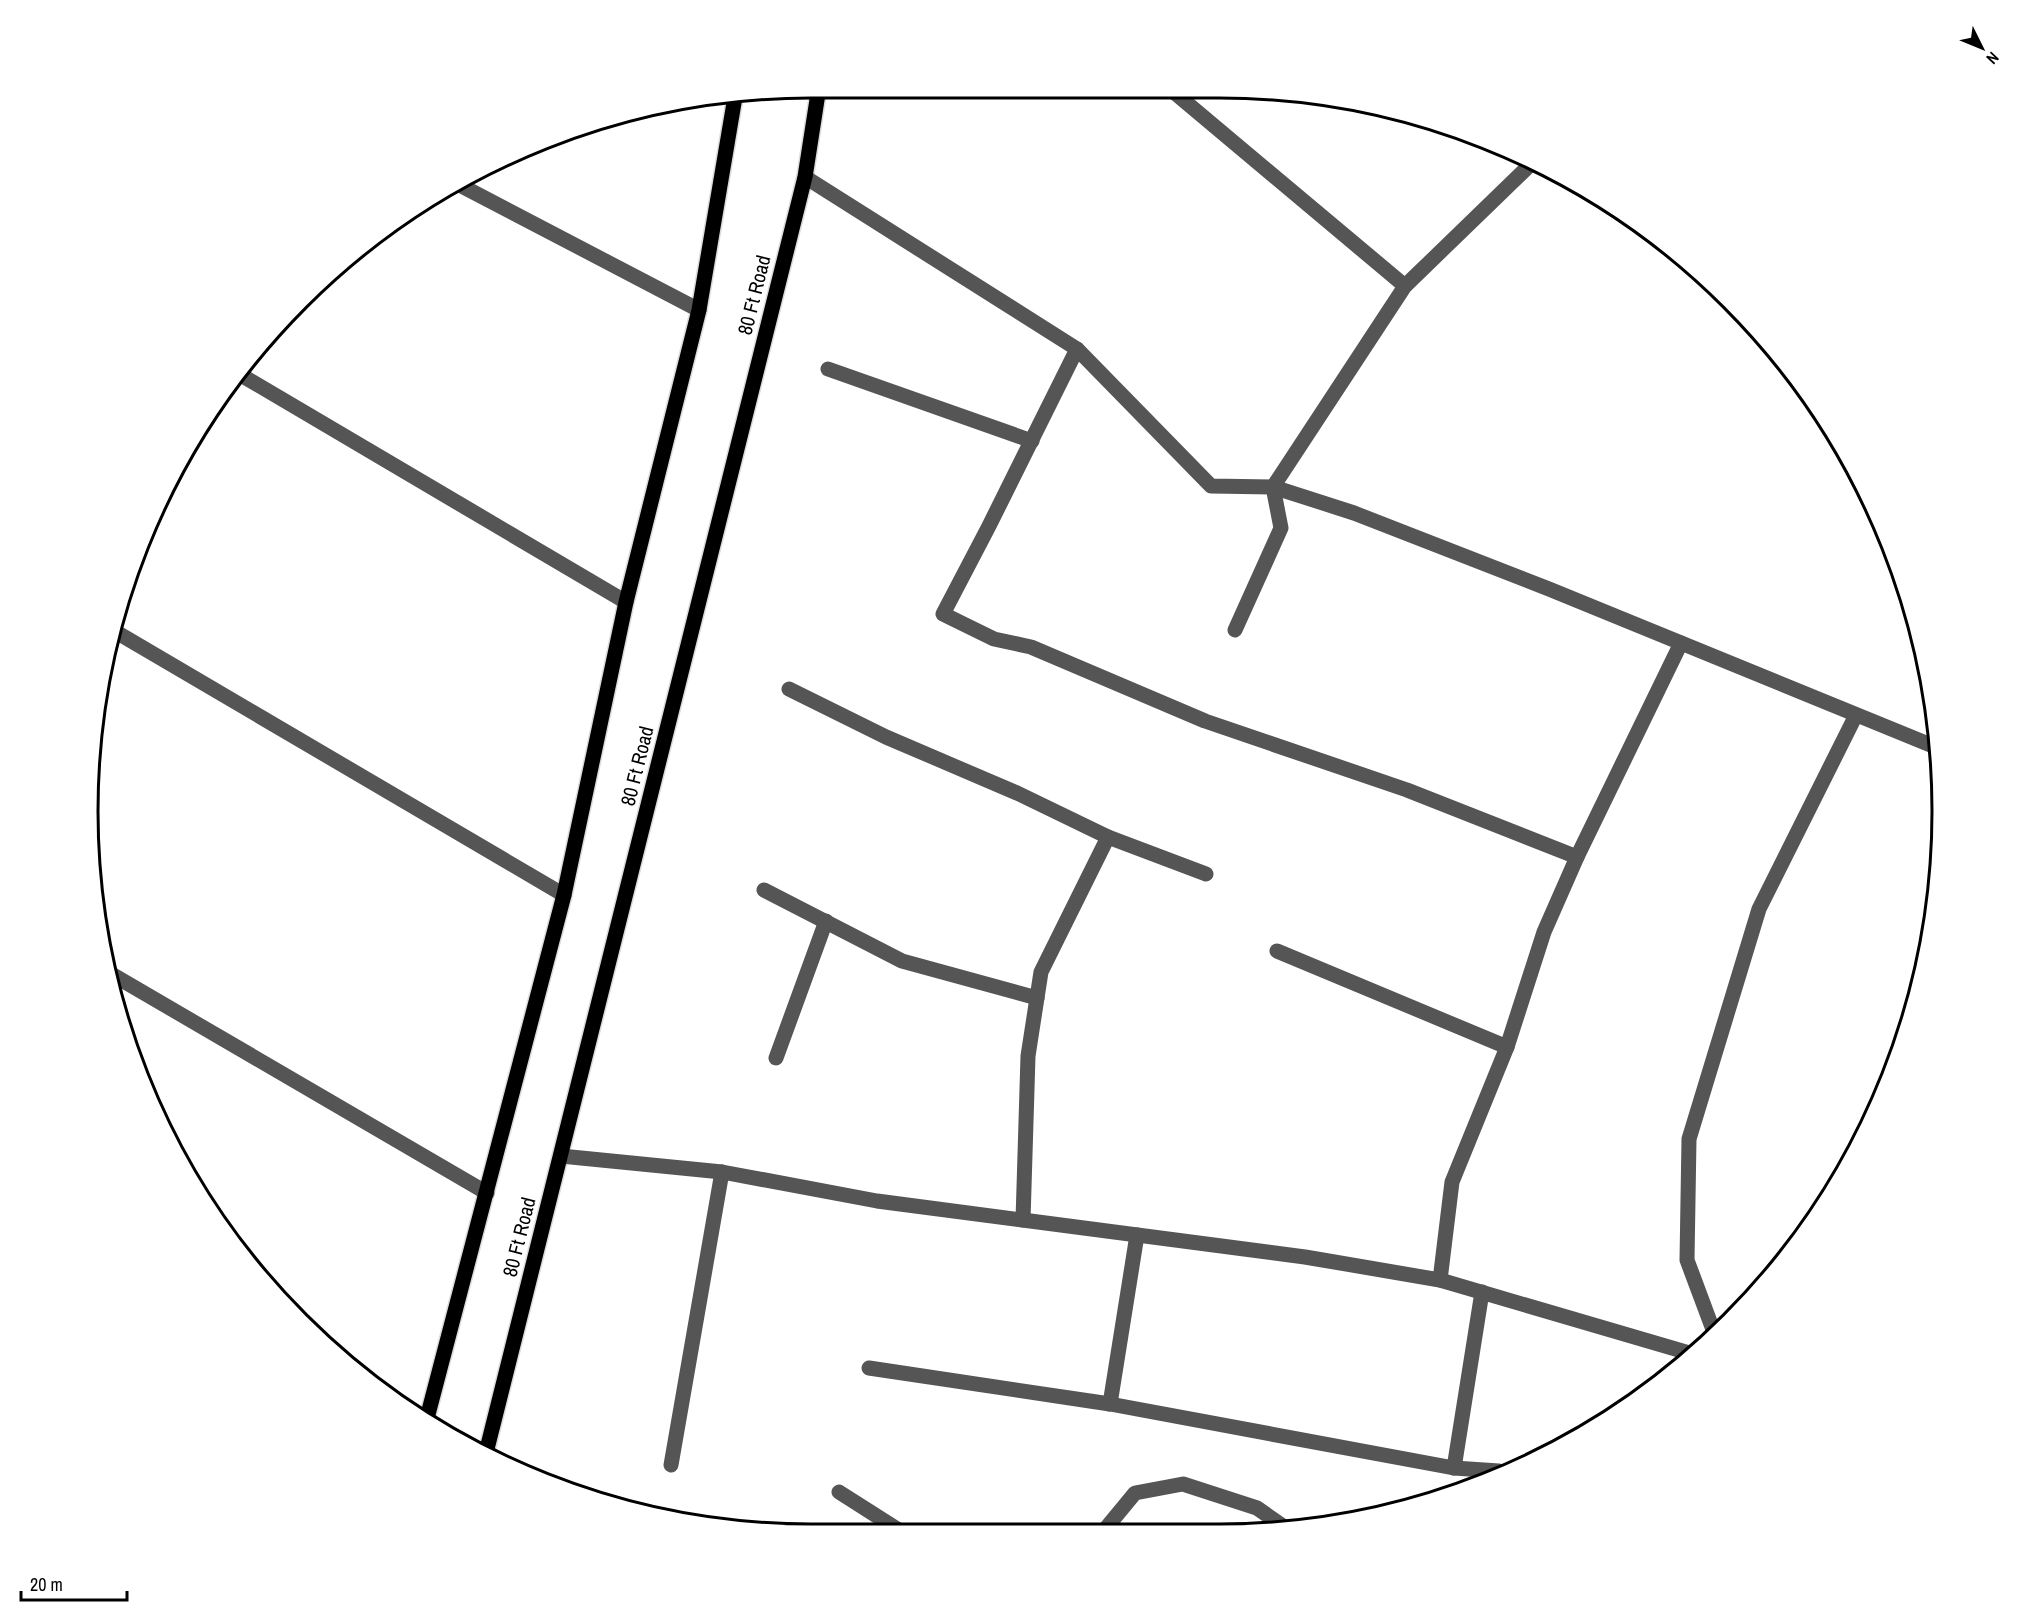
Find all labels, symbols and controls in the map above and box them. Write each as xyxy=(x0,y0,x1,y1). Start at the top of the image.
north arrow xyxy=(1952,18,2012,78)
text: N xyxy=(1982,47,2004,69)
street label: 80 Ft Road xyxy=(731,252,776,338)
street label: 80 Ft Road xyxy=(614,723,659,809)
street label: 80 Ft Road xyxy=(496,1194,541,1280)
scale bar xyxy=(21,1564,128,1602)
text: 20 m xyxy=(30,1572,63,1597)

